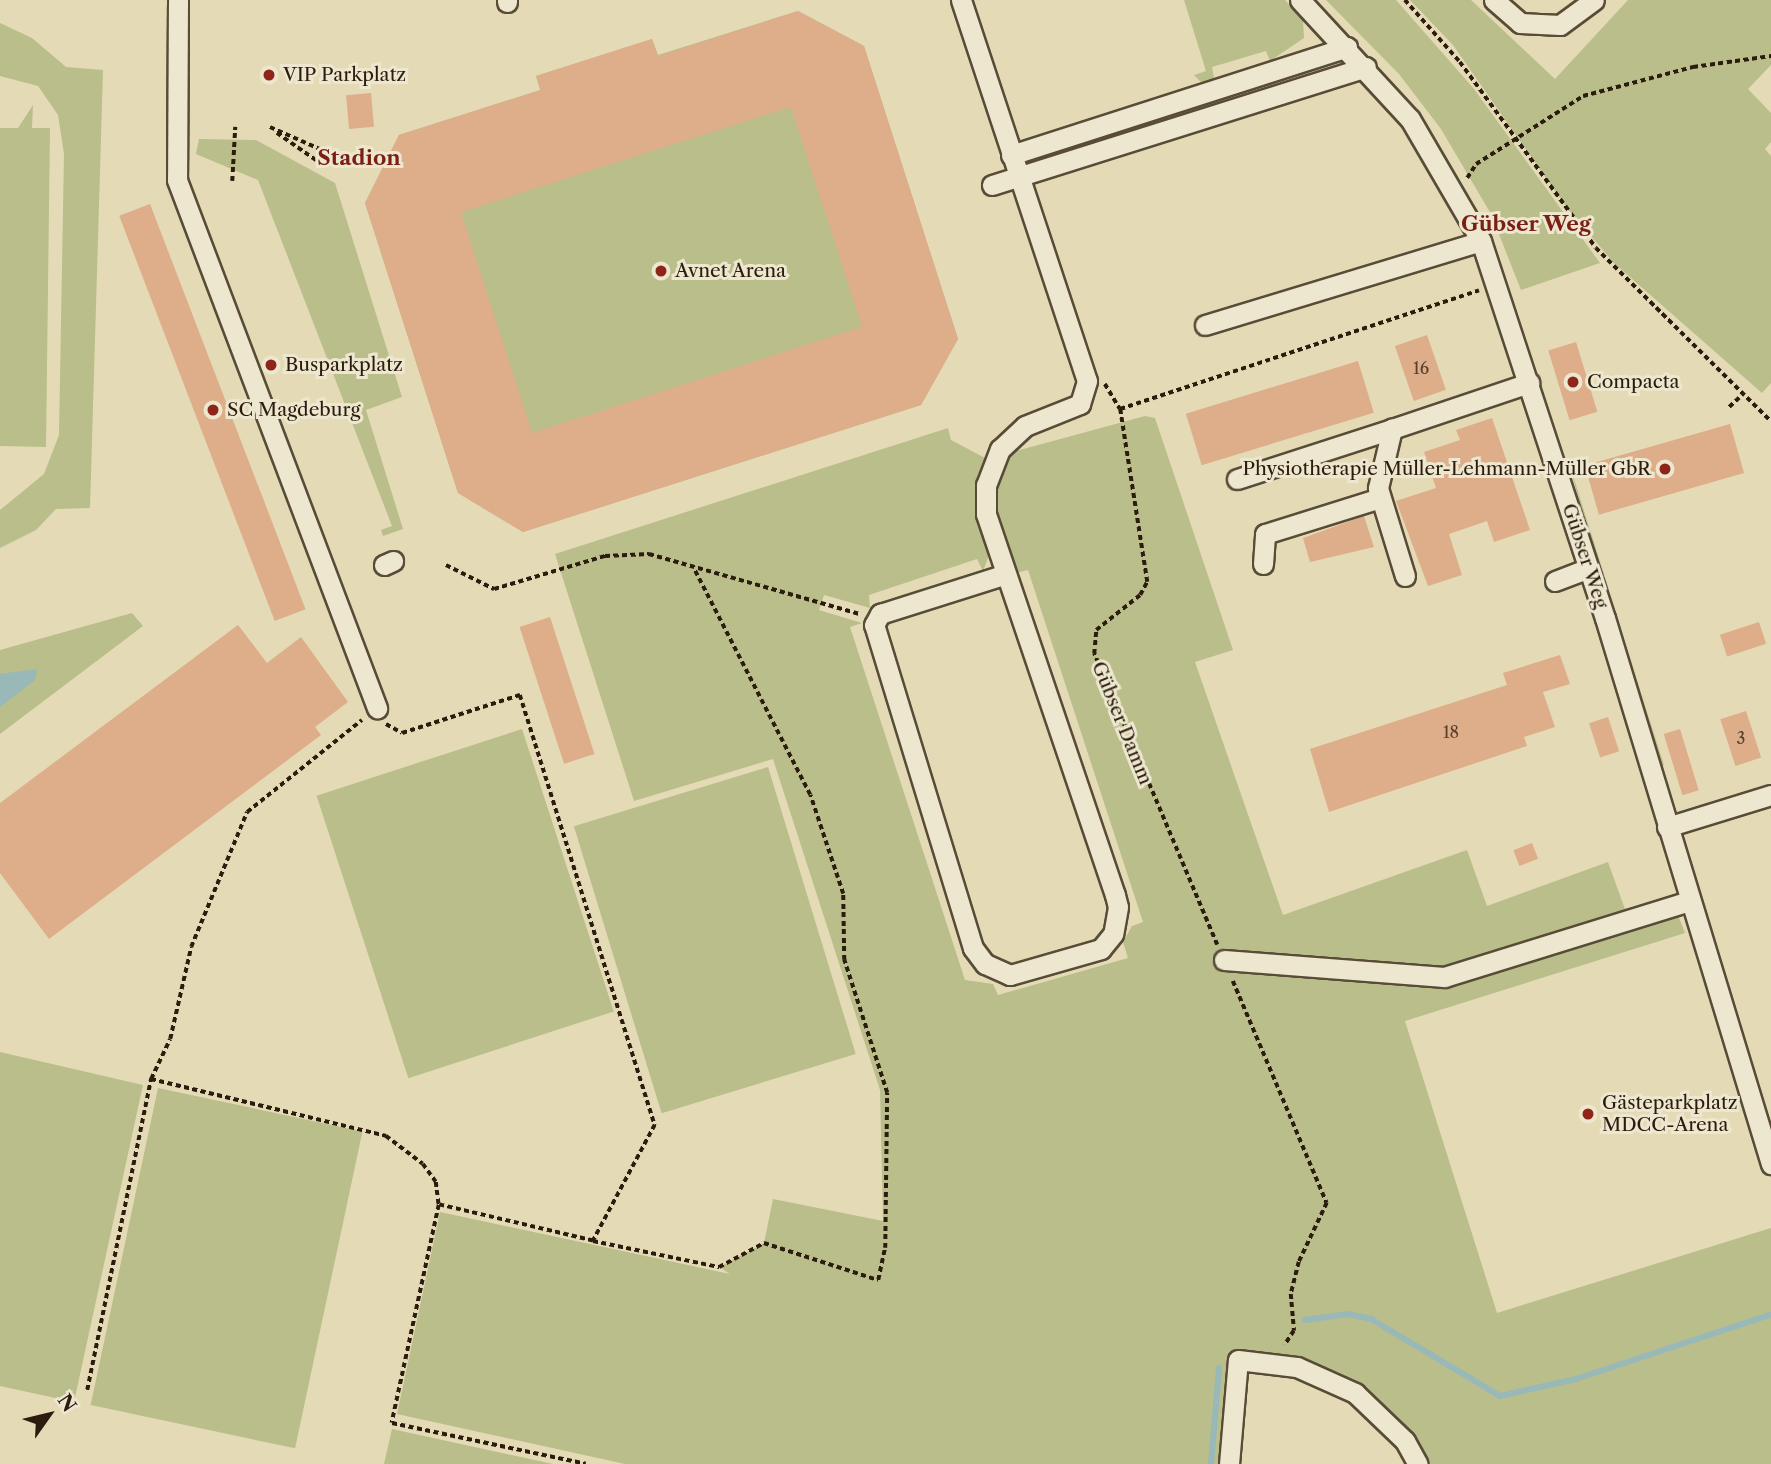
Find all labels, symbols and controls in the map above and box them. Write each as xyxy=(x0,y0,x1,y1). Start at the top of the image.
place label: VIP Parkplatz xyxy=(283,64,407,86)
marker: VIP Parkplatz xyxy=(261,67,277,83)
district label: Stadion xyxy=(317,145,401,171)
district label: Gübser Weg xyxy=(1460,211,1592,237)
place label: Avnet Arena xyxy=(675,260,787,282)
marker: Avnet Arena xyxy=(653,263,669,279)
place label: Busparkplatz xyxy=(285,354,403,376)
marker: Busparkplatz xyxy=(263,357,279,373)
house number: 16 xyxy=(1413,358,1429,378)
place label: Compacta xyxy=(1587,371,1679,393)
marker: Compacta xyxy=(1565,374,1581,390)
place label: SC Magdeburg xyxy=(227,399,360,421)
marker: SC Magdeburg xyxy=(205,402,221,418)
place label: Physiotherapie Müller-Lehmann-Müller GbR xyxy=(1242,458,1651,480)
marker: Physiotherapie Müller-Lehmann-Müller GbR xyxy=(1657,461,1673,477)
street label: Gübser Weg xyxy=(1557,500,1613,612)
street label: Gübser Damm xyxy=(1087,658,1157,788)
house number: 18 xyxy=(1443,722,1459,742)
house number: 3 xyxy=(1737,728,1745,748)
place label: Gästeparkplatz MDCC-Arena xyxy=(1602,1092,1737,1136)
marker: Gästeparkplatz MDCC-Arena xyxy=(1580,1106,1596,1122)
north arrow xyxy=(14,1380,84,1450)
text: N xyxy=(53,1390,81,1416)

